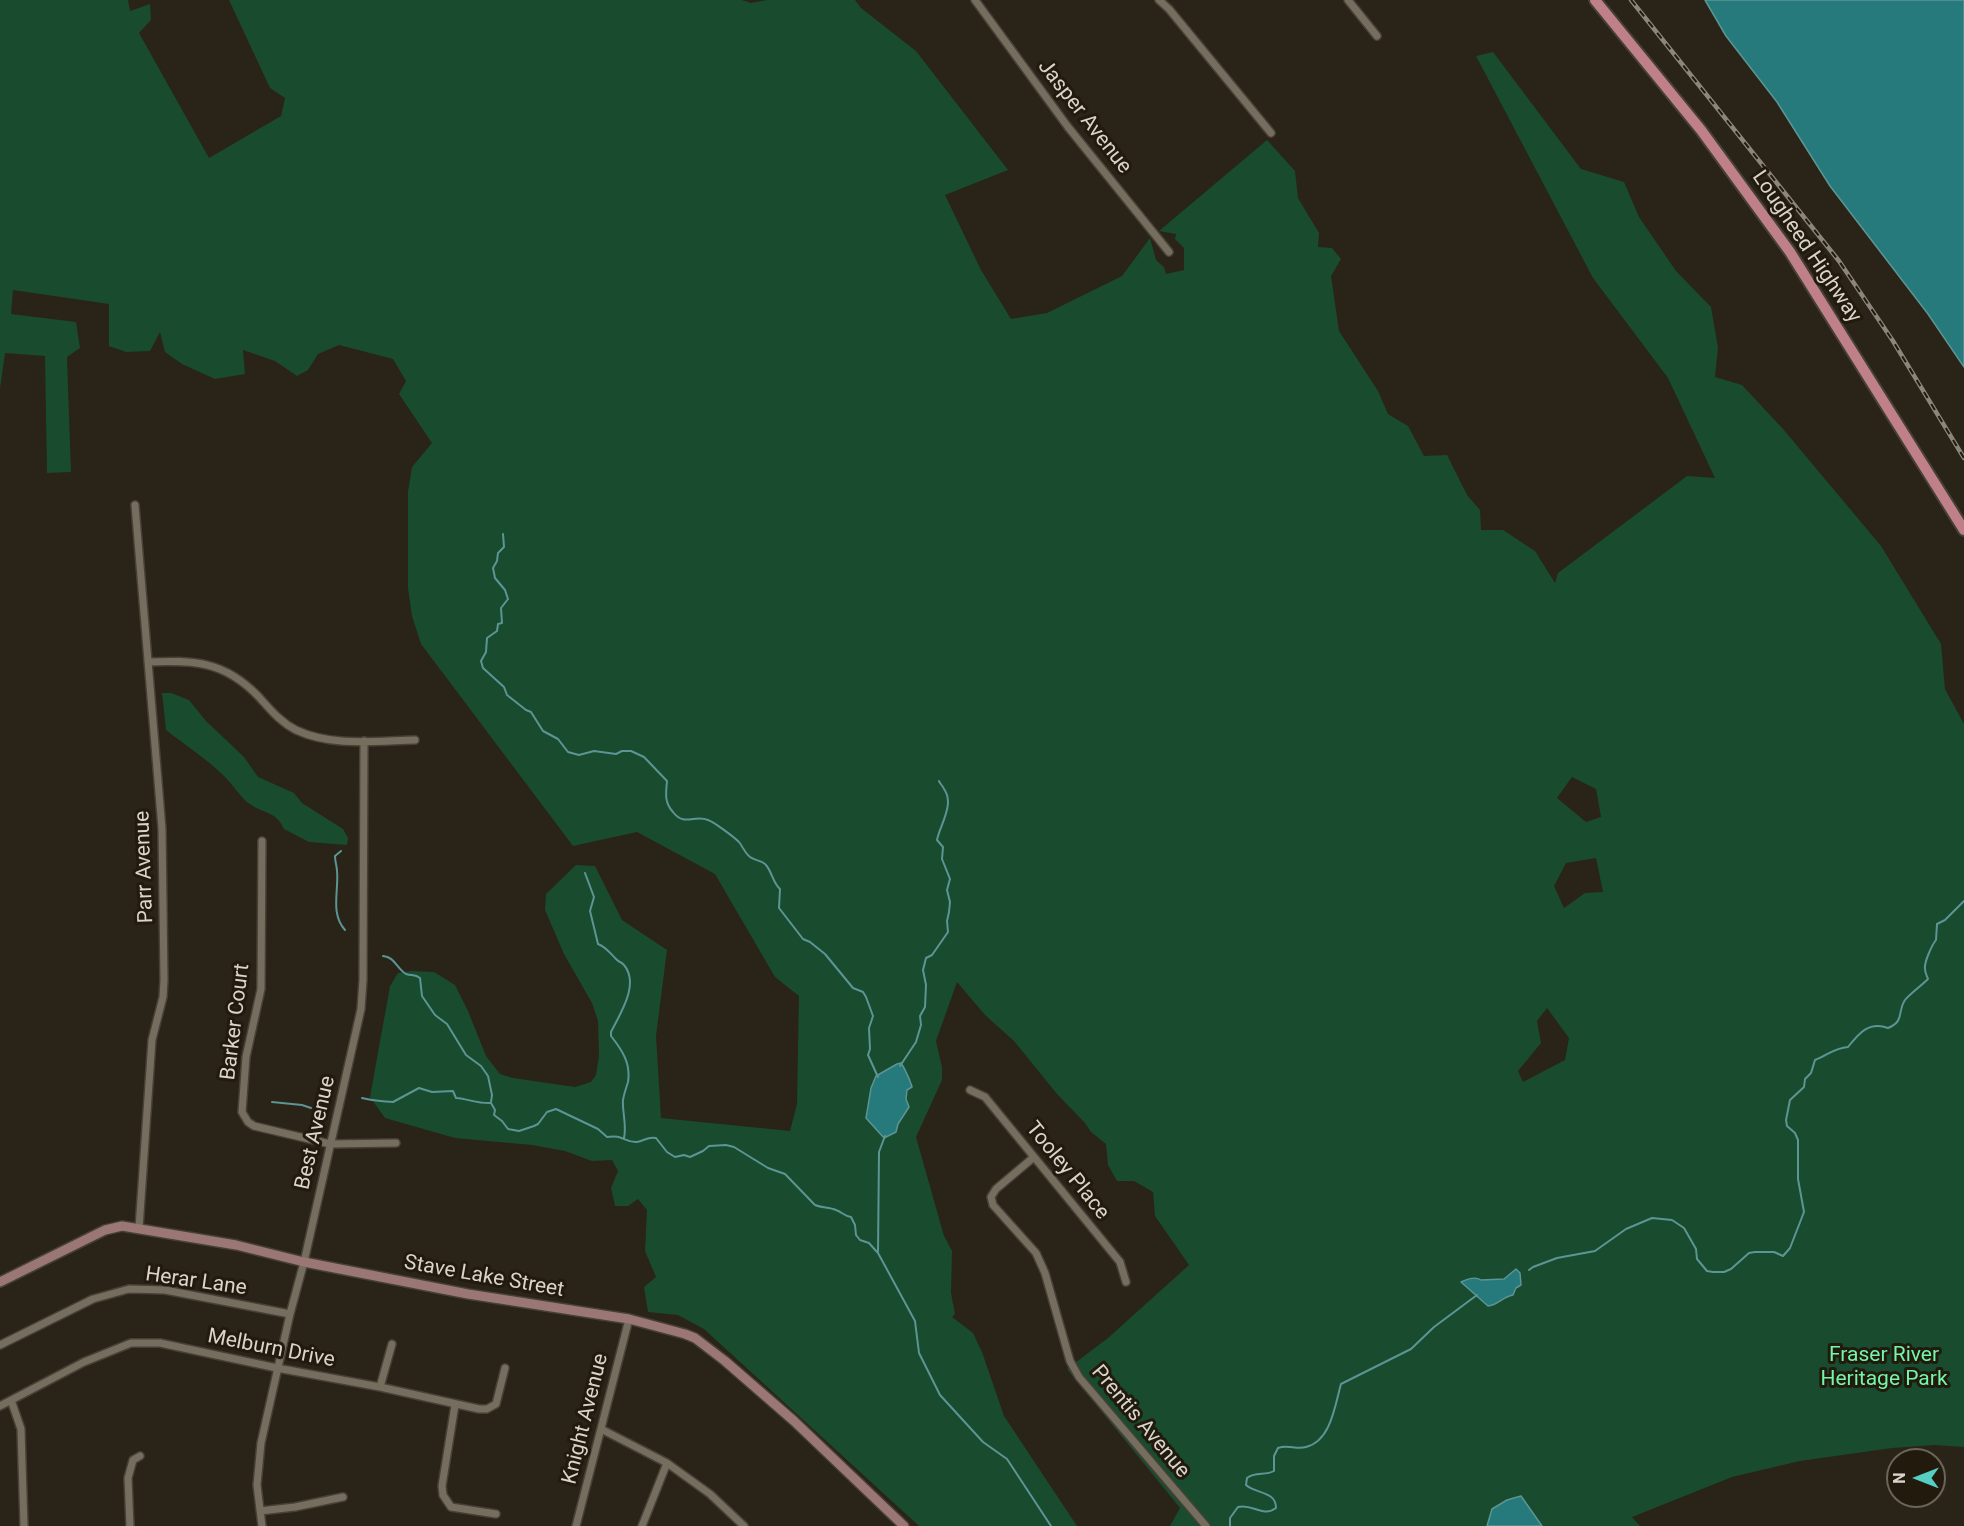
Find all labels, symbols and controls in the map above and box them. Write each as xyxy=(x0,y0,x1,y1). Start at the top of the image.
street label: Jasper Avenue xyxy=(1032,55,1136,179)
street label: Lougheed Highway xyxy=(1746,166,1866,328)
street label: Parr Avenue xyxy=(130,810,160,924)
street label: Barker Court xyxy=(216,962,256,1082)
street label: Best Avenue xyxy=(291,1074,341,1192)
street label: Tooley Place xyxy=(1020,1117,1114,1225)
street label: Stave Lake Street xyxy=(402,1251,566,1303)
street label: Herar Lane xyxy=(144,1262,248,1302)
street label: Melburn Drive xyxy=(205,1324,337,1374)
park label: Fraser River Heritage Park xyxy=(1820,1343,1948,1393)
street label: Knight Avenue xyxy=(558,1351,614,1487)
street label: Prentis Avenue xyxy=(1085,1360,1195,1484)
north arrow xyxy=(1886,1448,1946,1508)
text: N xyxy=(1890,1472,1909,1484)

